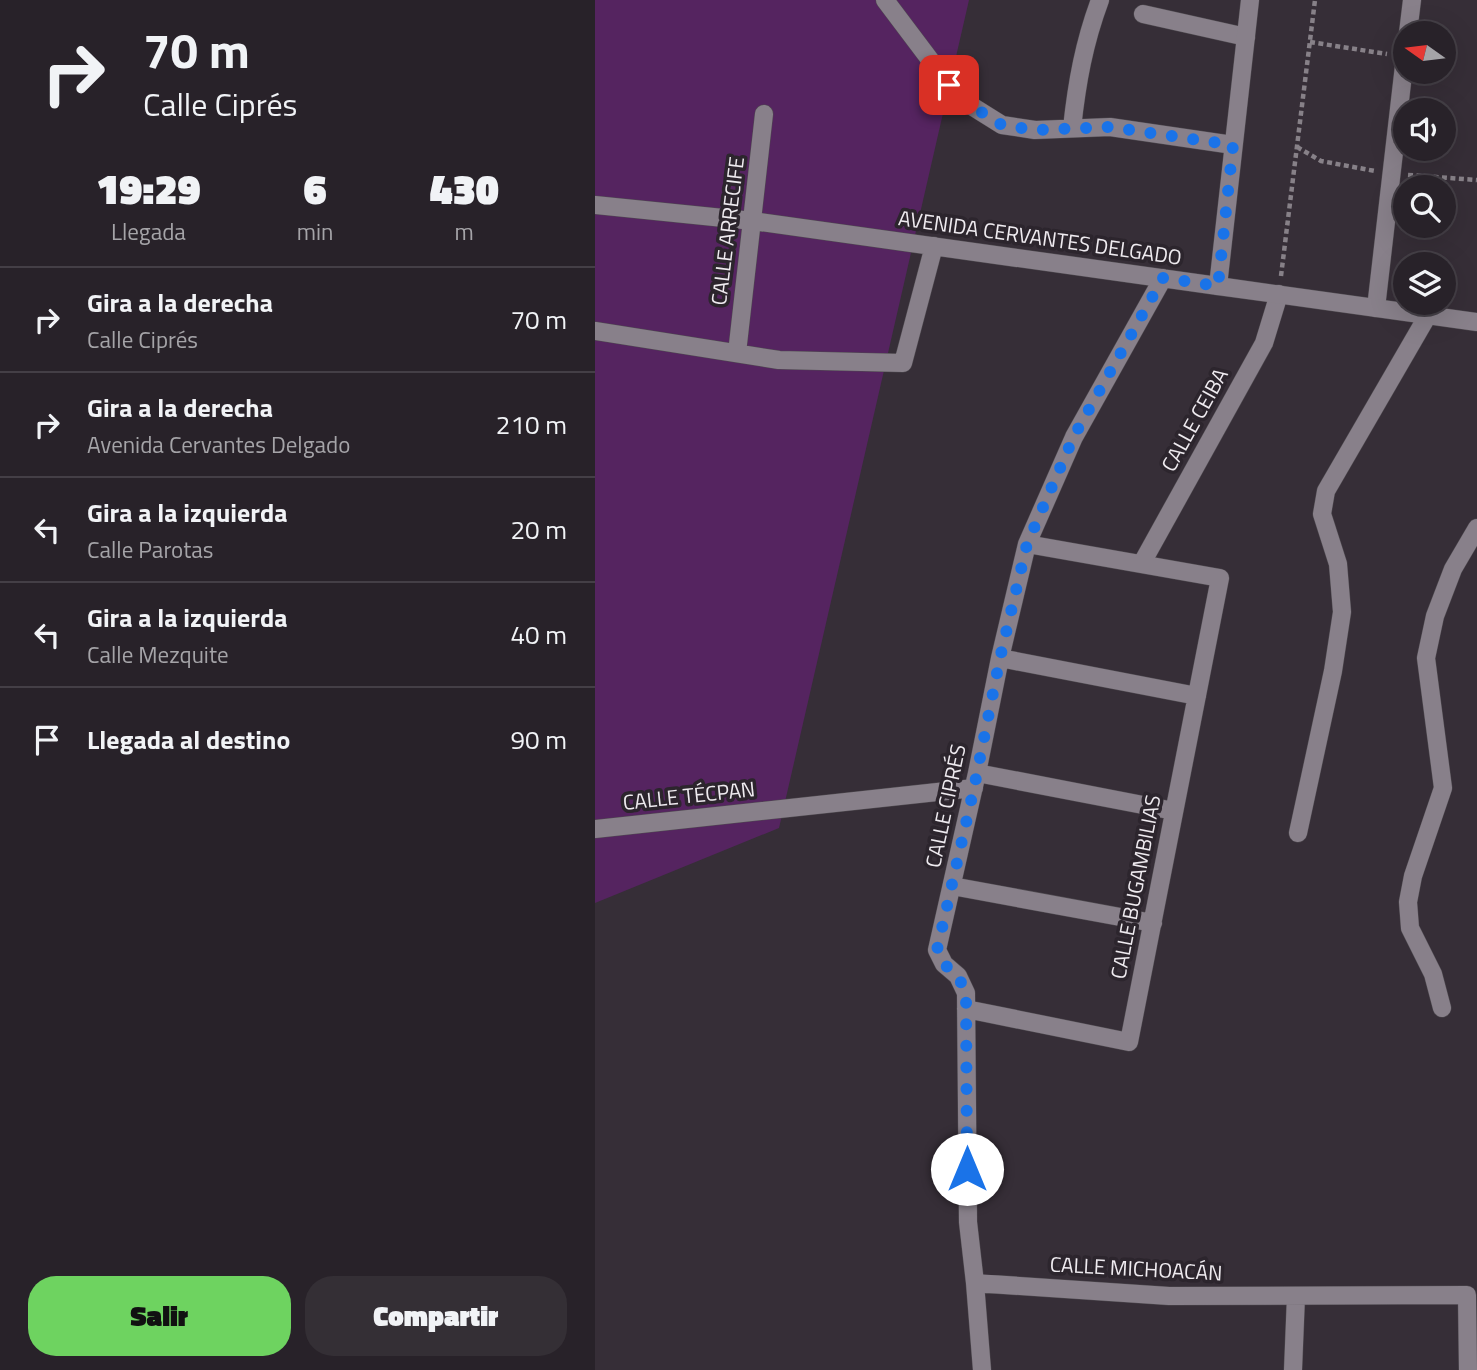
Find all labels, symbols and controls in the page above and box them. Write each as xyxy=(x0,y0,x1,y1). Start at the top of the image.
text: 70 m xyxy=(143,12,250,87)
north arrow xyxy=(1393,21,1456,84)
map controls xyxy=(1393,21,1456,315)
icon: right xyxy=(28,28,119,119)
pin xyxy=(919,55,979,115)
icon: arrive xyxy=(930,66,968,104)
text: Calle Ciprés xyxy=(143,80,298,128)
button: sound xyxy=(1393,98,1456,161)
street label: CALLE ARRECIFE xyxy=(702,155,752,307)
text: 19:29 xyxy=(96,156,201,220)
text: 6 xyxy=(304,156,327,220)
text: 430 xyxy=(430,156,499,220)
button: search xyxy=(1393,175,1456,238)
street label: AVENIDA CERVANTES DELGADO xyxy=(896,201,1184,273)
text: Llegada xyxy=(111,214,186,249)
text: min xyxy=(297,214,333,249)
text: m xyxy=(455,214,474,249)
button: layers xyxy=(1393,252,1456,315)
text: Gira a la derecha xyxy=(87,283,273,322)
text: 70 m xyxy=(510,300,567,339)
icon: right xyxy=(28,301,66,339)
text: Calle Ciprés xyxy=(87,322,198,357)
street label: CALLE CEIBA xyxy=(1153,362,1236,477)
text: Gira a la derecha xyxy=(87,388,273,427)
text: 210 m xyxy=(496,405,567,444)
icon: right xyxy=(28,406,66,444)
text: Avenida Cervantes Delgado xyxy=(87,427,350,462)
text: Gira a la izquierda xyxy=(87,493,288,532)
text: 20 m xyxy=(510,510,567,549)
icon: left xyxy=(28,511,66,549)
text: Calle Parotas xyxy=(87,532,213,567)
text: Gira a la izquierda xyxy=(87,598,288,637)
text: 40 m xyxy=(510,615,567,654)
icon: left xyxy=(28,616,66,654)
text: Calle Mezquite xyxy=(87,637,229,672)
text: Llegada al destino xyxy=(87,720,290,759)
text: 90 m xyxy=(510,720,567,759)
icon: arrive xyxy=(28,721,66,759)
street label: CALLE CIPRÉS xyxy=(916,741,974,870)
street label: CALLE TÉCPAN xyxy=(621,772,757,818)
street label: CALLE BUGAMBILIAS xyxy=(1101,792,1169,982)
position arrow xyxy=(930,1132,1004,1206)
street label: CALLE MICHOACÁN xyxy=(1049,1248,1223,1288)
button: Salir xyxy=(28,1276,291,1356)
button: Compartir xyxy=(305,1276,567,1356)

